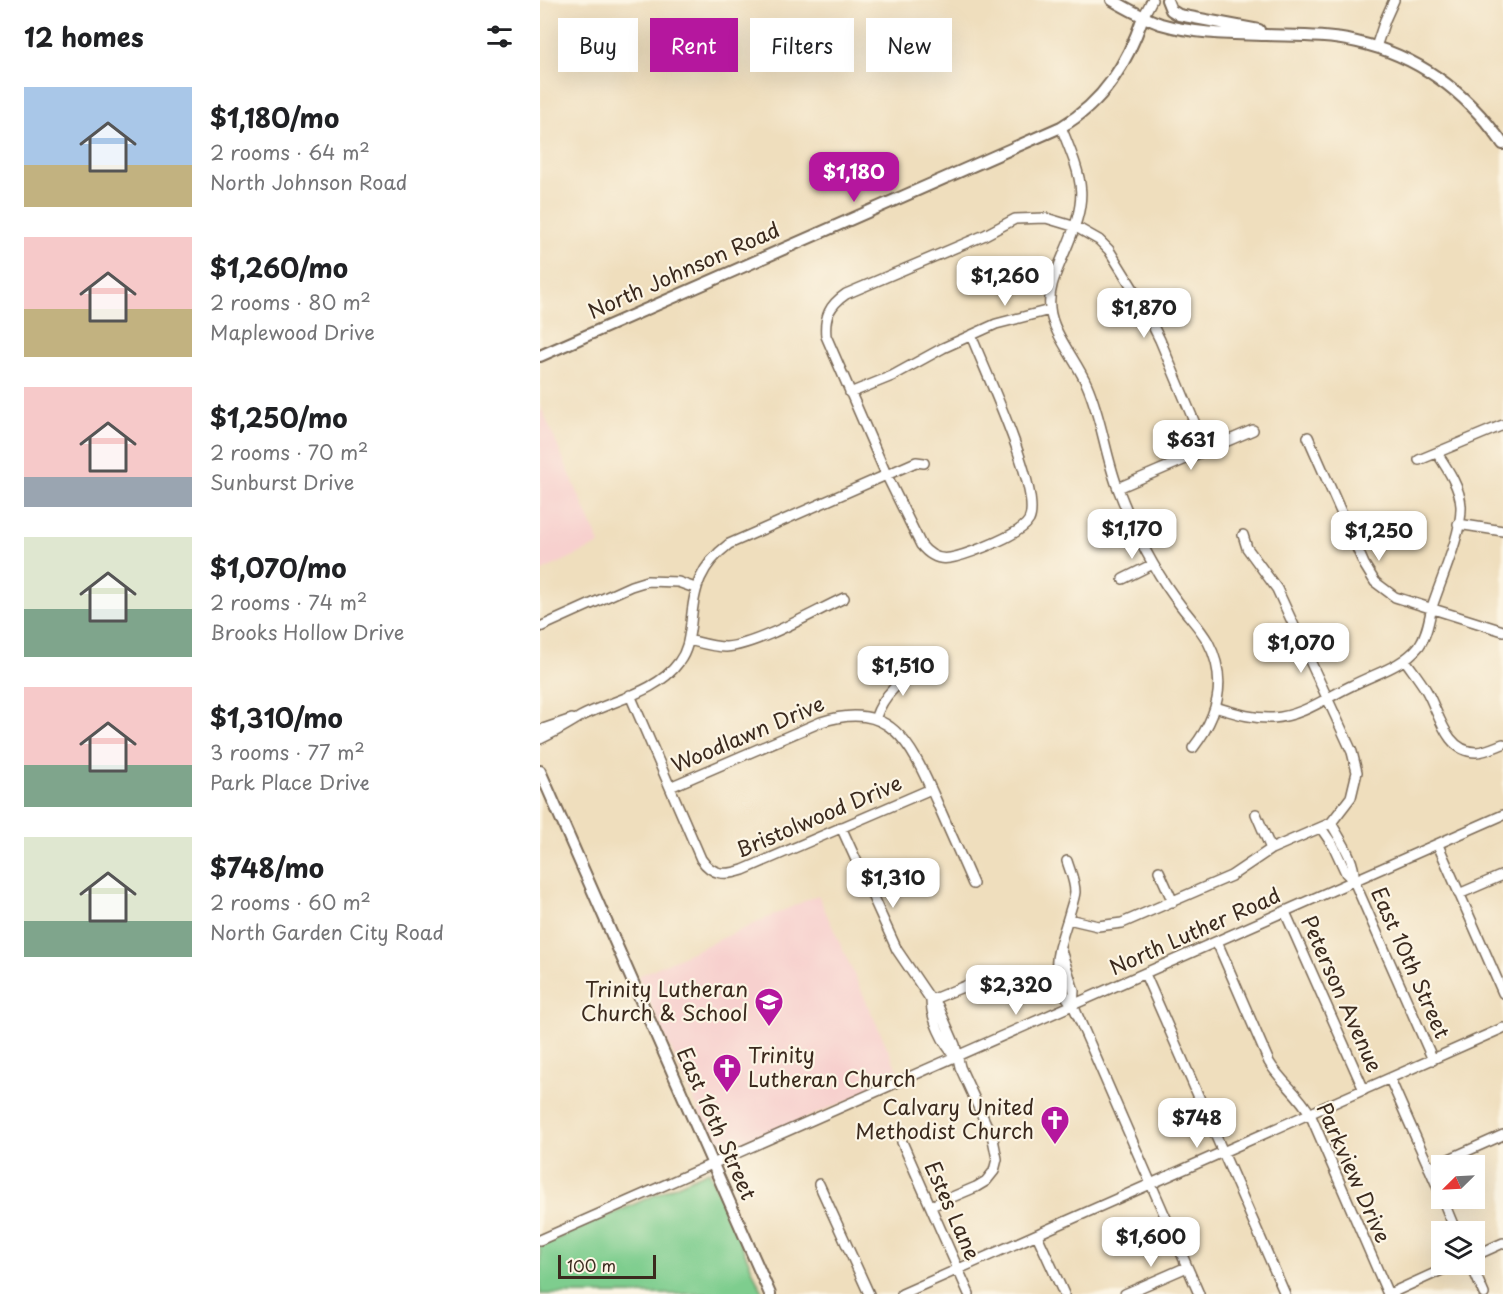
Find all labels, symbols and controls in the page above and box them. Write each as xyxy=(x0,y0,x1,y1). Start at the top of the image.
text: 12 homes xyxy=(24,17,144,56)
chip: Buy xyxy=(558,18,638,72)
chip: Rent xyxy=(650,18,738,72)
chip: Filters xyxy=(750,18,854,72)
chip: New xyxy=(866,18,952,72)
icon: filters xyxy=(483,20,516,53)
text: $1,180/mo xyxy=(210,98,339,137)
icon: home xyxy=(72,111,144,183)
text: 2 rooms · 64 m² xyxy=(210,137,370,167)
pin: $1,180 xyxy=(805,152,903,203)
text: $1,180 xyxy=(823,156,885,186)
text: North Johnson Road xyxy=(210,167,407,197)
street label: North Johnson Road xyxy=(582,212,784,326)
text: $1,260/mo xyxy=(210,248,348,287)
pin: $1,260 xyxy=(956,256,1054,307)
text: $1,260 xyxy=(971,260,1039,290)
icon: home xyxy=(72,261,144,333)
text: 2 rooms · 80 m² xyxy=(210,287,371,317)
pin: $1,870 xyxy=(1095,288,1193,339)
text: $1,870 xyxy=(1111,292,1177,322)
text: Maplewood Drive xyxy=(210,317,375,347)
text: $1,250/mo xyxy=(210,398,348,437)
icon: home xyxy=(72,411,144,483)
pin: $631 xyxy=(1155,420,1227,471)
text: $631 xyxy=(1167,424,1215,454)
text: 2 rooms · 70 m² xyxy=(210,437,368,467)
text: Sunburst Drive xyxy=(210,467,354,497)
pin: $1,170 xyxy=(1083,509,1181,560)
pin: $1,250 xyxy=(1330,511,1428,562)
text: $1,170 xyxy=(1102,513,1163,543)
text: $1,250 xyxy=(1345,515,1413,545)
text: $1,070/mo xyxy=(210,548,347,587)
icon: home xyxy=(72,561,144,633)
text: 2 rooms · 74 m² xyxy=(210,587,367,617)
text: Brooks Hollow Drive xyxy=(210,617,404,647)
pin: $1,070 xyxy=(1252,623,1350,674)
text: $1,070 xyxy=(1267,627,1335,657)
pin: $1,510 xyxy=(854,646,952,697)
text: $1,510 xyxy=(872,650,935,680)
street label: Woodlawn Drive xyxy=(666,687,829,780)
text: $1,310/mo xyxy=(210,698,343,737)
icon: home xyxy=(72,711,144,783)
text: 3 rooms · 77 m² xyxy=(210,737,365,767)
street label: Bristolwood Drive xyxy=(730,766,906,865)
text: Park Place Drive xyxy=(210,767,370,797)
text: $748/mo xyxy=(210,848,324,887)
pin: $1,310 xyxy=(844,858,942,909)
icon: home xyxy=(72,861,144,933)
text: $1,310 xyxy=(861,862,925,892)
street label: North Luther Road xyxy=(1104,878,1285,982)
street label: East 10th Street xyxy=(1364,881,1460,1043)
text: 2 rooms · 60 m² xyxy=(210,887,371,917)
street label: Peterson Avenue xyxy=(1294,910,1392,1077)
text: North Garden City Road xyxy=(210,917,444,947)
pin: $2,320 xyxy=(967,965,1065,1016)
text: $2,320 xyxy=(980,969,1052,999)
place label: Trinity Lutheran Church & School xyxy=(581,972,748,1028)
school or university icon: Trinity Lutheran Church & School xyxy=(753,986,785,1028)
place label: Trinity Lutheran Church xyxy=(748,1038,916,1094)
street label: East 16th Street xyxy=(670,1042,766,1205)
church icon: Trinity Lutheran Church xyxy=(711,1052,743,1094)
place label: Calvary United Methodist Church xyxy=(855,1090,1034,1146)
street label: Parkview Drive xyxy=(1310,1097,1400,1247)
pin: $748 xyxy=(1161,1098,1233,1149)
text: $748 xyxy=(1172,1102,1222,1132)
church icon: Calvary United Methodist Church xyxy=(1039,1104,1071,1146)
street label: Estes Lane xyxy=(918,1155,990,1265)
north arrow xyxy=(1431,1155,1485,1209)
map controls xyxy=(1431,1155,1485,1275)
pin: $1,600 xyxy=(1102,1217,1200,1268)
text: $1,600 xyxy=(1116,1221,1186,1251)
button: layers xyxy=(1431,1221,1485,1275)
scale bar xyxy=(558,1252,656,1280)
text: 100 m xyxy=(567,1253,616,1277)

